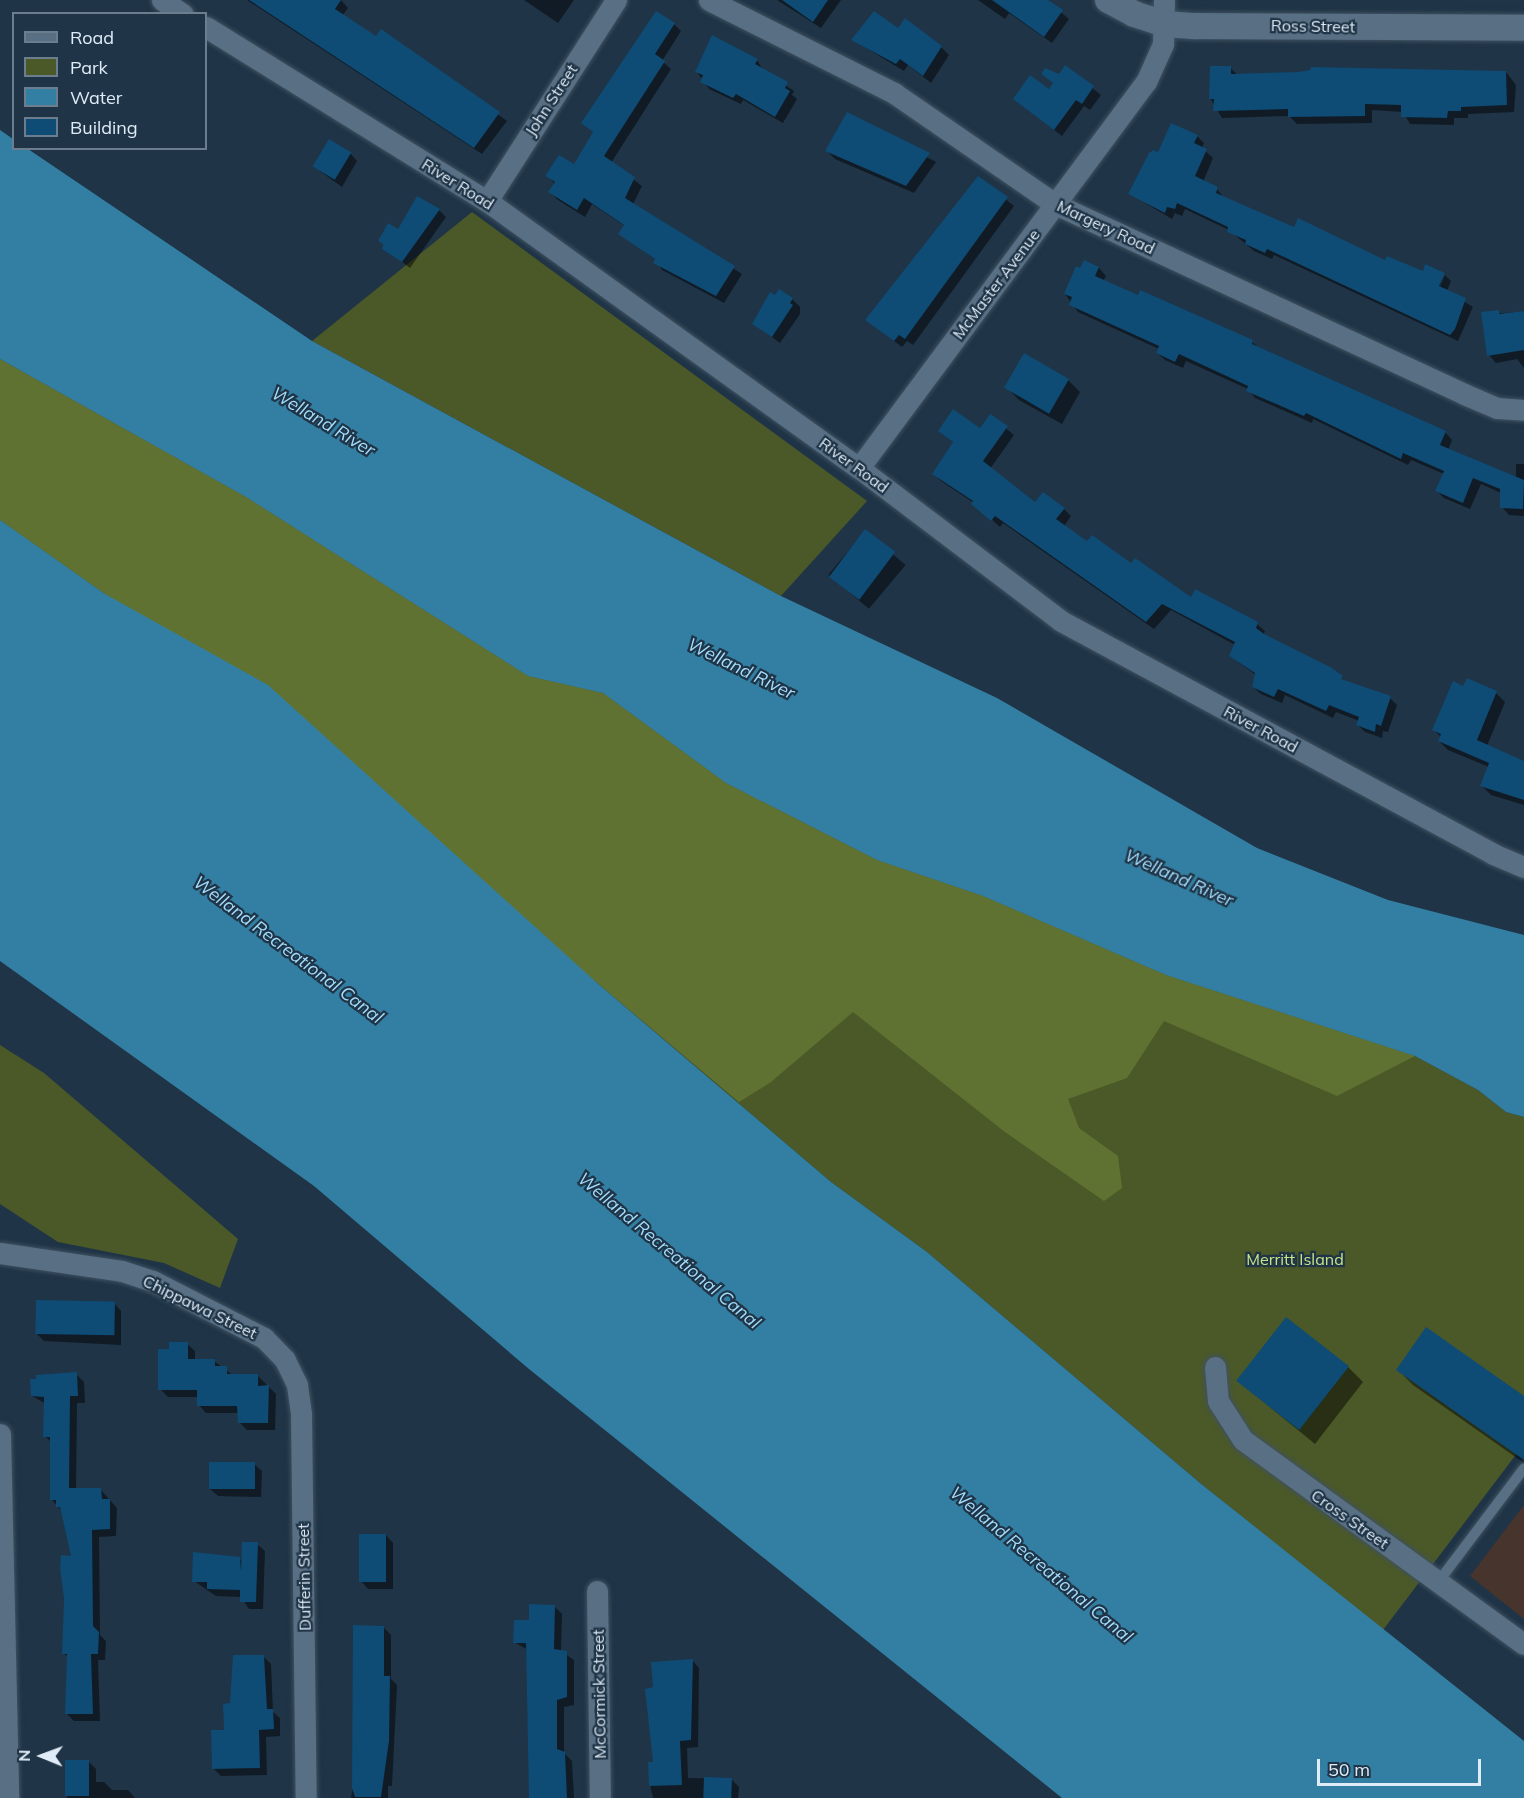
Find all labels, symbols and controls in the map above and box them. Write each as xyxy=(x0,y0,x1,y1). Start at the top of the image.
legend xyxy=(12,12,207,150)
street label: Ross Street xyxy=(1271,16,1355,36)
text: Road xyxy=(70,26,114,49)
text: Park xyxy=(70,56,108,79)
street label: John Street xyxy=(521,61,581,139)
text: Water xyxy=(70,86,122,109)
text: Building xyxy=(70,116,138,139)
street label: River Road xyxy=(418,154,498,214)
street label: Margery Road xyxy=(1054,196,1158,258)
street label: McMaster Avenue xyxy=(948,225,1044,343)
water label: Welland River xyxy=(267,383,379,461)
street label: River Road xyxy=(816,433,892,497)
water label: Welland River xyxy=(684,634,798,704)
street label: River Road xyxy=(1221,701,1301,757)
water label: Welland River xyxy=(1121,844,1237,912)
water label: Welland Recreational Canal xyxy=(189,872,387,1028)
water label: Welland Recreational Canal xyxy=(573,1168,765,1334)
park label: Merritt Island xyxy=(1246,1249,1344,1269)
street label: Chippawa Street xyxy=(140,1271,260,1343)
water label: Welland Recreational Canal xyxy=(945,1482,1137,1648)
street label: Cross Street xyxy=(1308,1485,1392,1553)
street label: Dufferin Street xyxy=(293,1523,315,1631)
street label: McCormick Street xyxy=(588,1629,610,1759)
north arrow xyxy=(12,1726,72,1786)
scale bar xyxy=(1320,1747,1484,1785)
text: N xyxy=(14,1749,34,1762)
text: 50 m xyxy=(1328,1758,1370,1781)

